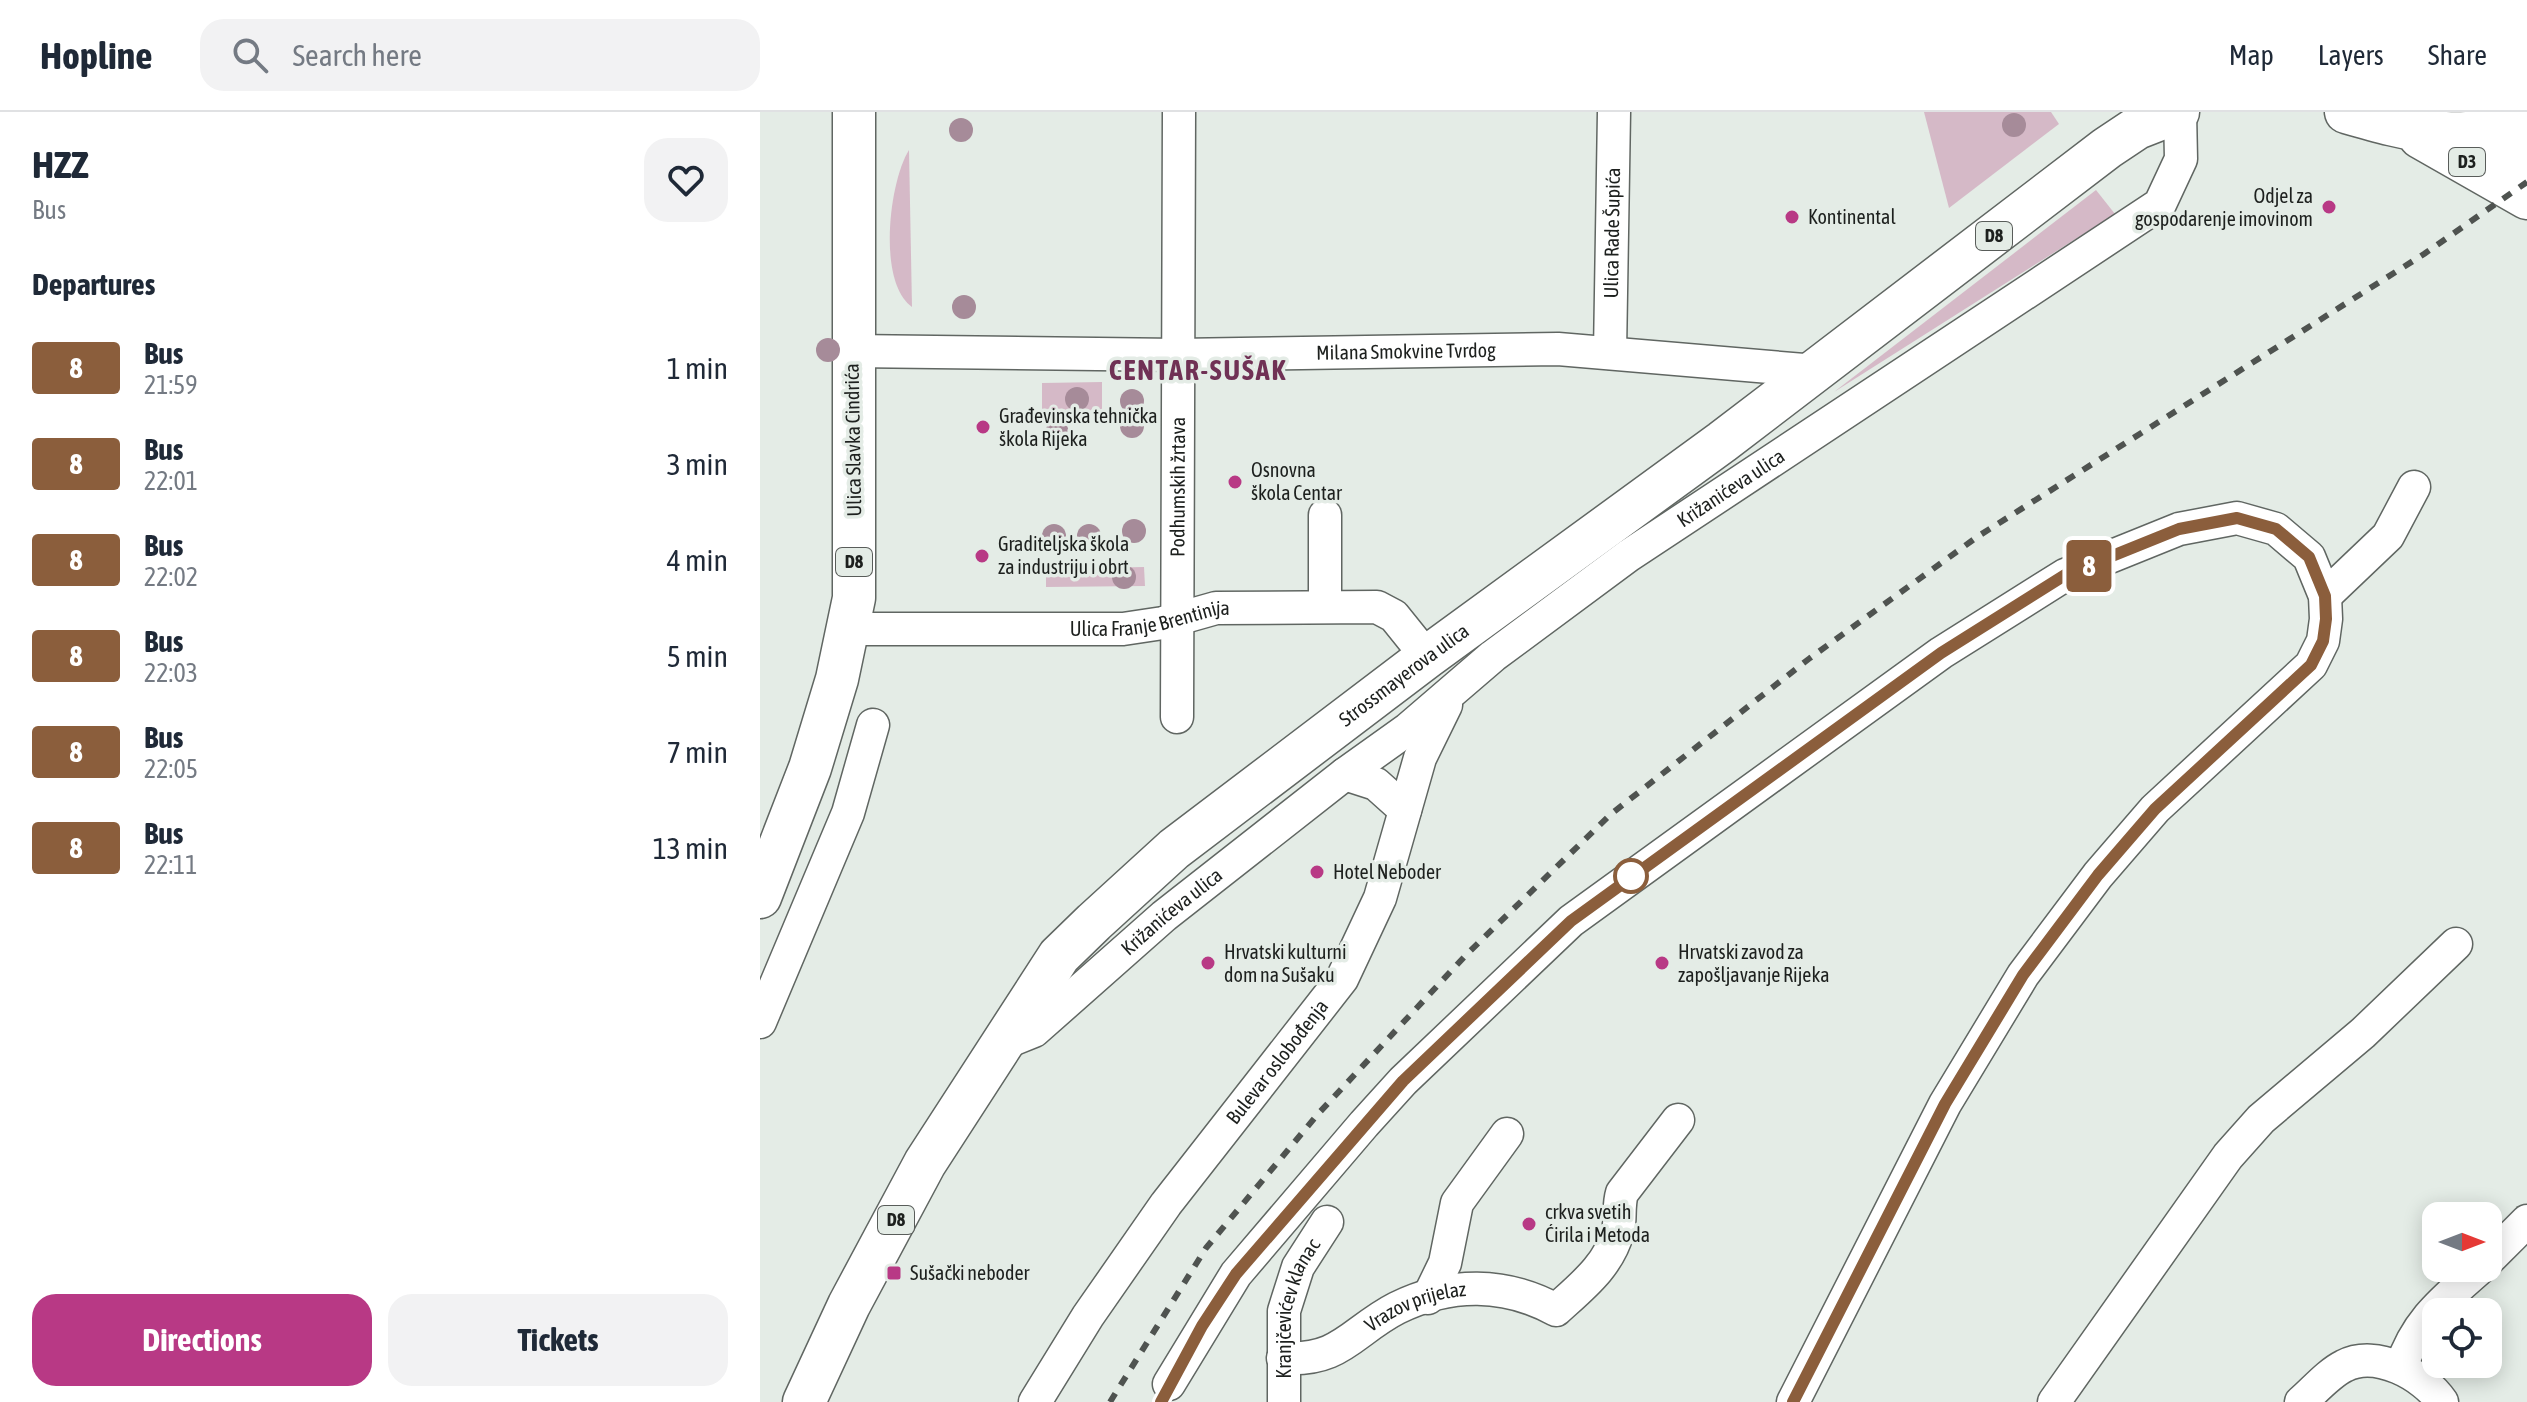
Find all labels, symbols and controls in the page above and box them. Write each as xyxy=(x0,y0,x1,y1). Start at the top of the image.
search box xyxy=(200,19,760,91)
icon: search xyxy=(228,33,272,77)
text: Hopline xyxy=(40,34,152,77)
text: Search here xyxy=(292,38,422,72)
text: Map xyxy=(2229,39,2274,71)
text: Layers xyxy=(2318,39,2384,71)
text: Share xyxy=(2428,39,2487,71)
button: heart xyxy=(644,138,728,222)
text: HZZ xyxy=(32,143,88,186)
road number: D3 xyxy=(2449,148,2485,176)
street label: Ulica Rade Šupića xyxy=(1599,167,1624,299)
place label: Odjel za gospodarenje imovinom xyxy=(2135,184,2313,230)
text: Bus xyxy=(32,195,66,225)
marker: Odjel za gospodarenje imovinom xyxy=(2320,198,2338,216)
place label: Kontinental xyxy=(1808,205,1896,228)
marker: Kontinental xyxy=(1783,208,1801,226)
road number: D8 xyxy=(1976,222,2012,250)
text: Departures xyxy=(32,267,155,301)
text: Bus xyxy=(144,336,183,370)
street label: Milana Smokvine Tvrdog xyxy=(1316,338,1496,364)
text: 1 min xyxy=(667,351,728,385)
text: 8 xyxy=(69,352,83,384)
district label: CENTAR-SUŠAK xyxy=(1109,354,1287,386)
street label: Ulica Slavka Cindrića xyxy=(840,363,865,517)
text: 21:59 xyxy=(144,370,198,400)
place label: Građevinska tehnička škola Rijeka xyxy=(999,404,1157,450)
street label: Podhumskih žrtava xyxy=(1166,417,1189,557)
marker: Građevinska tehnička škola Rijeka xyxy=(974,418,992,436)
text: Bus xyxy=(144,432,183,466)
street label: Križanićeva ulica xyxy=(1672,444,1788,531)
text: 3 min xyxy=(667,447,728,481)
text: 8 xyxy=(69,448,83,480)
place label: Osnovna škola Centar xyxy=(1251,458,1343,504)
text: 22:01 xyxy=(144,466,198,496)
marker: Osnovna škola Centar xyxy=(1226,473,1244,491)
text: Bus xyxy=(144,528,183,562)
place label: Graditeljska škola za industriju i obrt xyxy=(998,532,1129,578)
line badge: 8 xyxy=(2063,540,2115,592)
text: 4 min xyxy=(667,543,728,577)
text: 8 xyxy=(69,544,83,576)
marker: Graditeljska škola za industriju i obrt xyxy=(973,547,991,565)
road number: D8 xyxy=(836,548,872,576)
text: 8 xyxy=(2082,550,2096,582)
text: 22:02 xyxy=(144,562,198,592)
street label: Ulica Franje Brentinija xyxy=(1070,596,1230,640)
street label: Strossmayerova ulica xyxy=(1334,619,1473,731)
text: Bus xyxy=(144,624,183,658)
text: 5 min xyxy=(667,639,728,673)
text: 8 xyxy=(69,640,83,672)
text: 22:03 xyxy=(144,658,198,688)
text: Bus xyxy=(144,720,183,754)
text: 7 min xyxy=(667,735,728,769)
text: 8 xyxy=(69,736,83,768)
text: 22:05 xyxy=(144,754,198,784)
text: Bus xyxy=(144,816,183,850)
text: 13 min xyxy=(653,831,728,865)
text: 8 xyxy=(69,832,83,864)
text: 22:11 xyxy=(144,850,198,880)
unlabelled marker xyxy=(1614,859,1648,893)
place label: Hotel Neboder xyxy=(1333,860,1442,883)
street label: Križanićeva ulica xyxy=(1116,863,1226,959)
marker: Hotel Neboder xyxy=(1308,863,1326,881)
place label: Hrvatski kulturni dom na Sušaku xyxy=(1224,940,1347,986)
place label: Hrvatski zavod za zapošljavanje Rijeka xyxy=(1678,940,1829,986)
marker: Hrvatski kulturni dom na Sušaku xyxy=(1199,954,1217,972)
marker: Hrvatski zavod za zapošljavanje Rijeka xyxy=(1653,954,1671,972)
street label: Bulevar oslobođenja xyxy=(1221,995,1333,1128)
place label: crkva svetih Ćirila i Metoda xyxy=(1545,1200,1650,1246)
north arrow xyxy=(2422,1202,2502,1282)
map controls xyxy=(2422,1202,2502,1378)
road number: D8 xyxy=(878,1206,914,1234)
marker: crkva svetih Ćirila i Metoda xyxy=(1520,1215,1538,1233)
street label: Kranjčevićev klanac xyxy=(1272,1234,1325,1379)
place label: Sušački neboder xyxy=(910,1261,1031,1284)
marker: Sušački neboder xyxy=(885,1264,903,1282)
street label: Vrazov prijelaz xyxy=(1360,1277,1467,1336)
button: Directions xyxy=(32,1294,372,1386)
button: Tickets xyxy=(388,1294,728,1386)
button: locate xyxy=(2422,1298,2502,1378)

